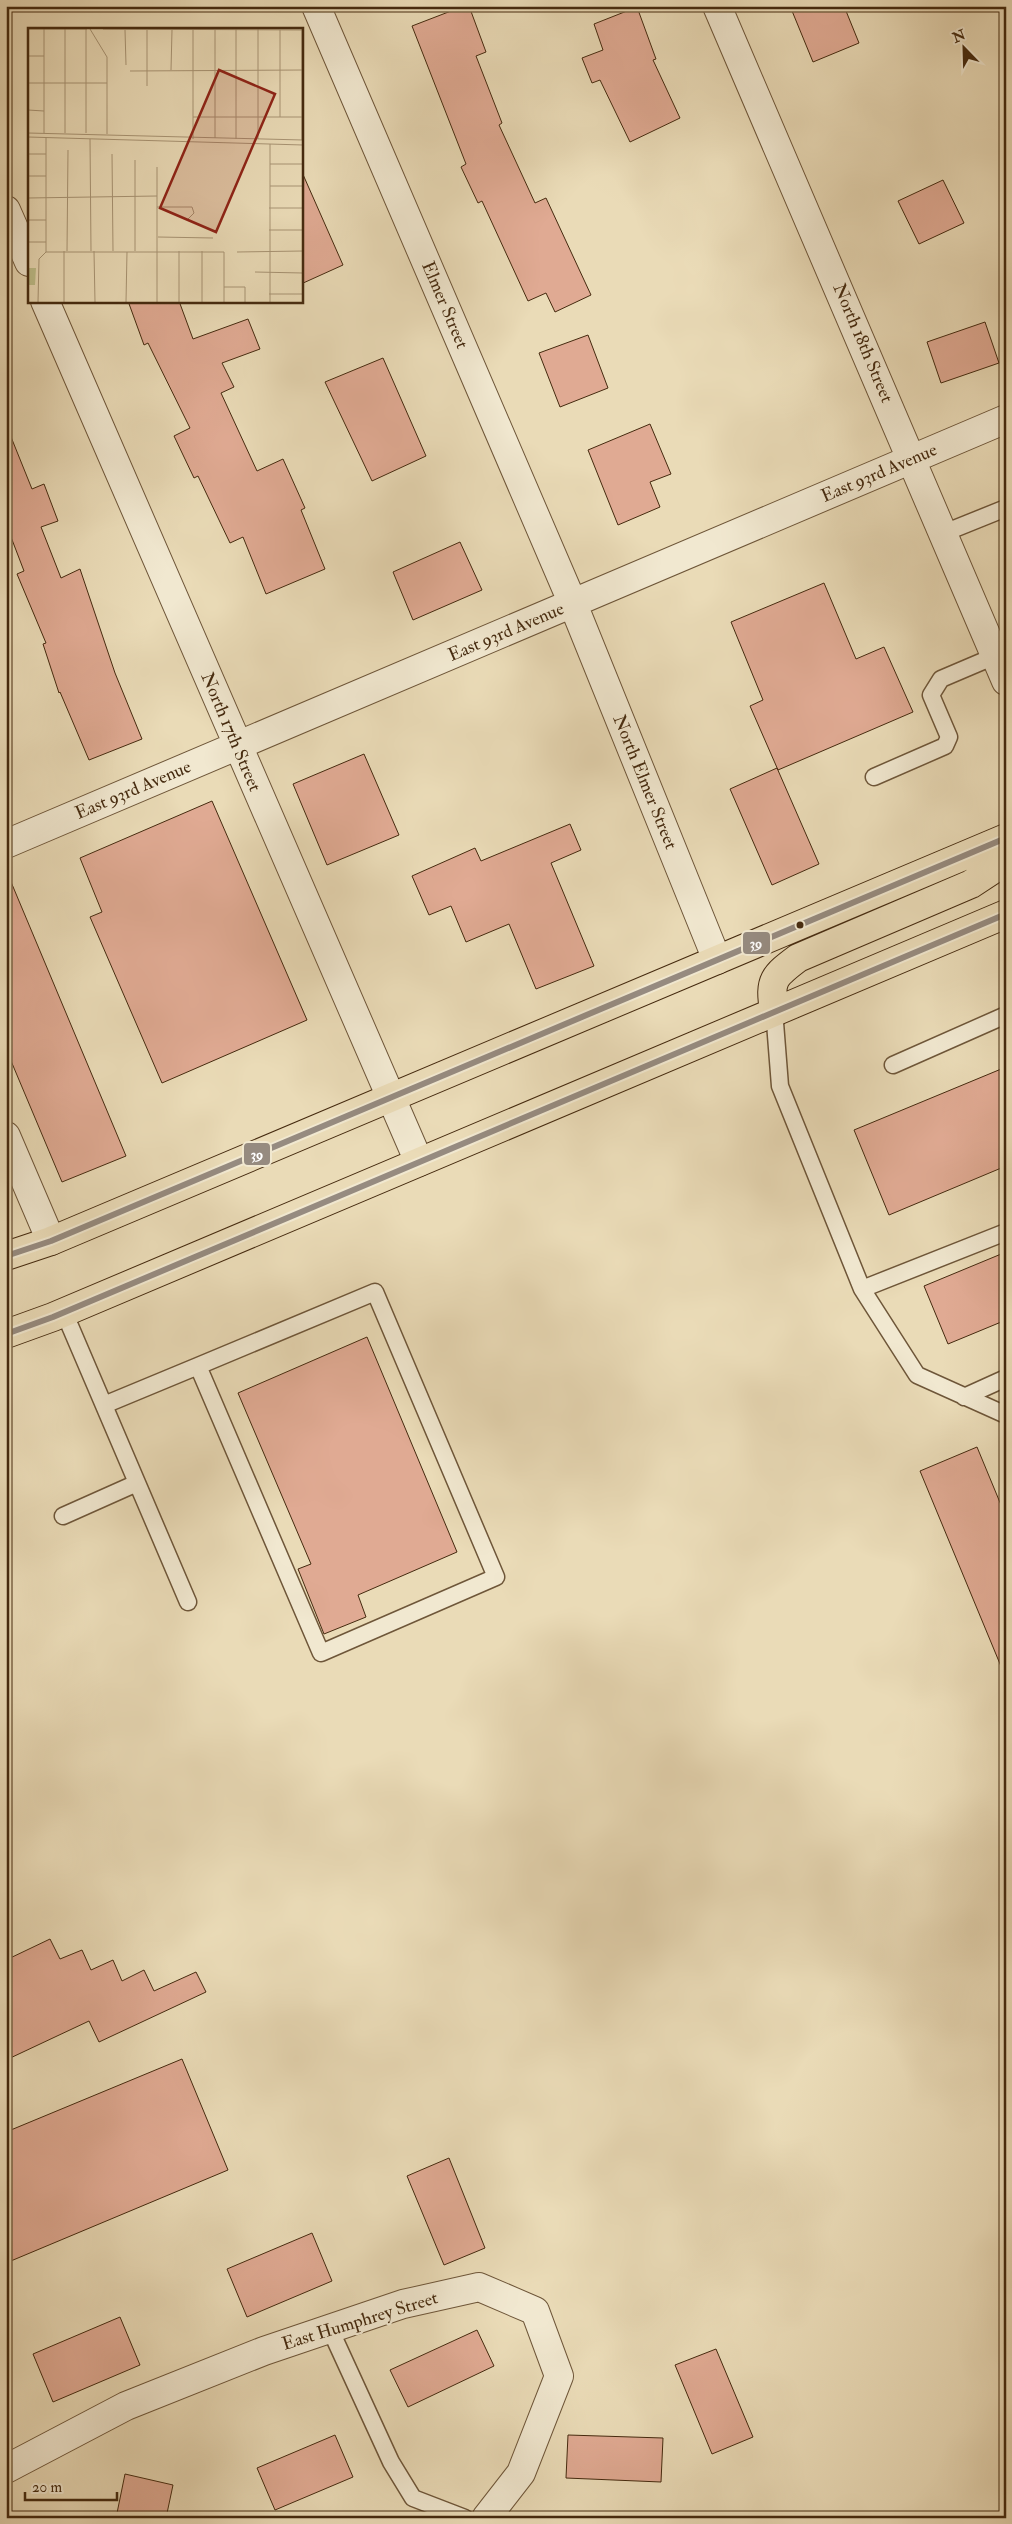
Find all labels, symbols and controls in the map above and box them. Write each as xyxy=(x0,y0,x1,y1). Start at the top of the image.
north arrow xyxy=(940,22,990,72)
text: N xyxy=(949,26,969,47)
inset map xyxy=(28,28,302,302)
street label: Elmer Street xyxy=(416,258,474,352)
street label: North 18th Street xyxy=(828,280,899,406)
street label: East 93rd Avenue xyxy=(818,438,941,508)
street label: East 93rd Avenue xyxy=(445,597,568,667)
street label: North 17th Street xyxy=(196,669,267,795)
street label: North Elmer Street xyxy=(608,711,683,853)
street label: East 93rd Avenue xyxy=(72,755,195,825)
unlabelled marker xyxy=(795,920,805,930)
line badge: 39 xyxy=(742,931,771,955)
text: 39 xyxy=(750,935,762,952)
line badge: 39 xyxy=(243,1142,271,1166)
text: 39 xyxy=(251,1146,263,1163)
street label: East Humphrey Street xyxy=(279,2286,441,2356)
scale bar xyxy=(25,2469,118,2501)
text: 20 m xyxy=(32,2478,62,2497)

